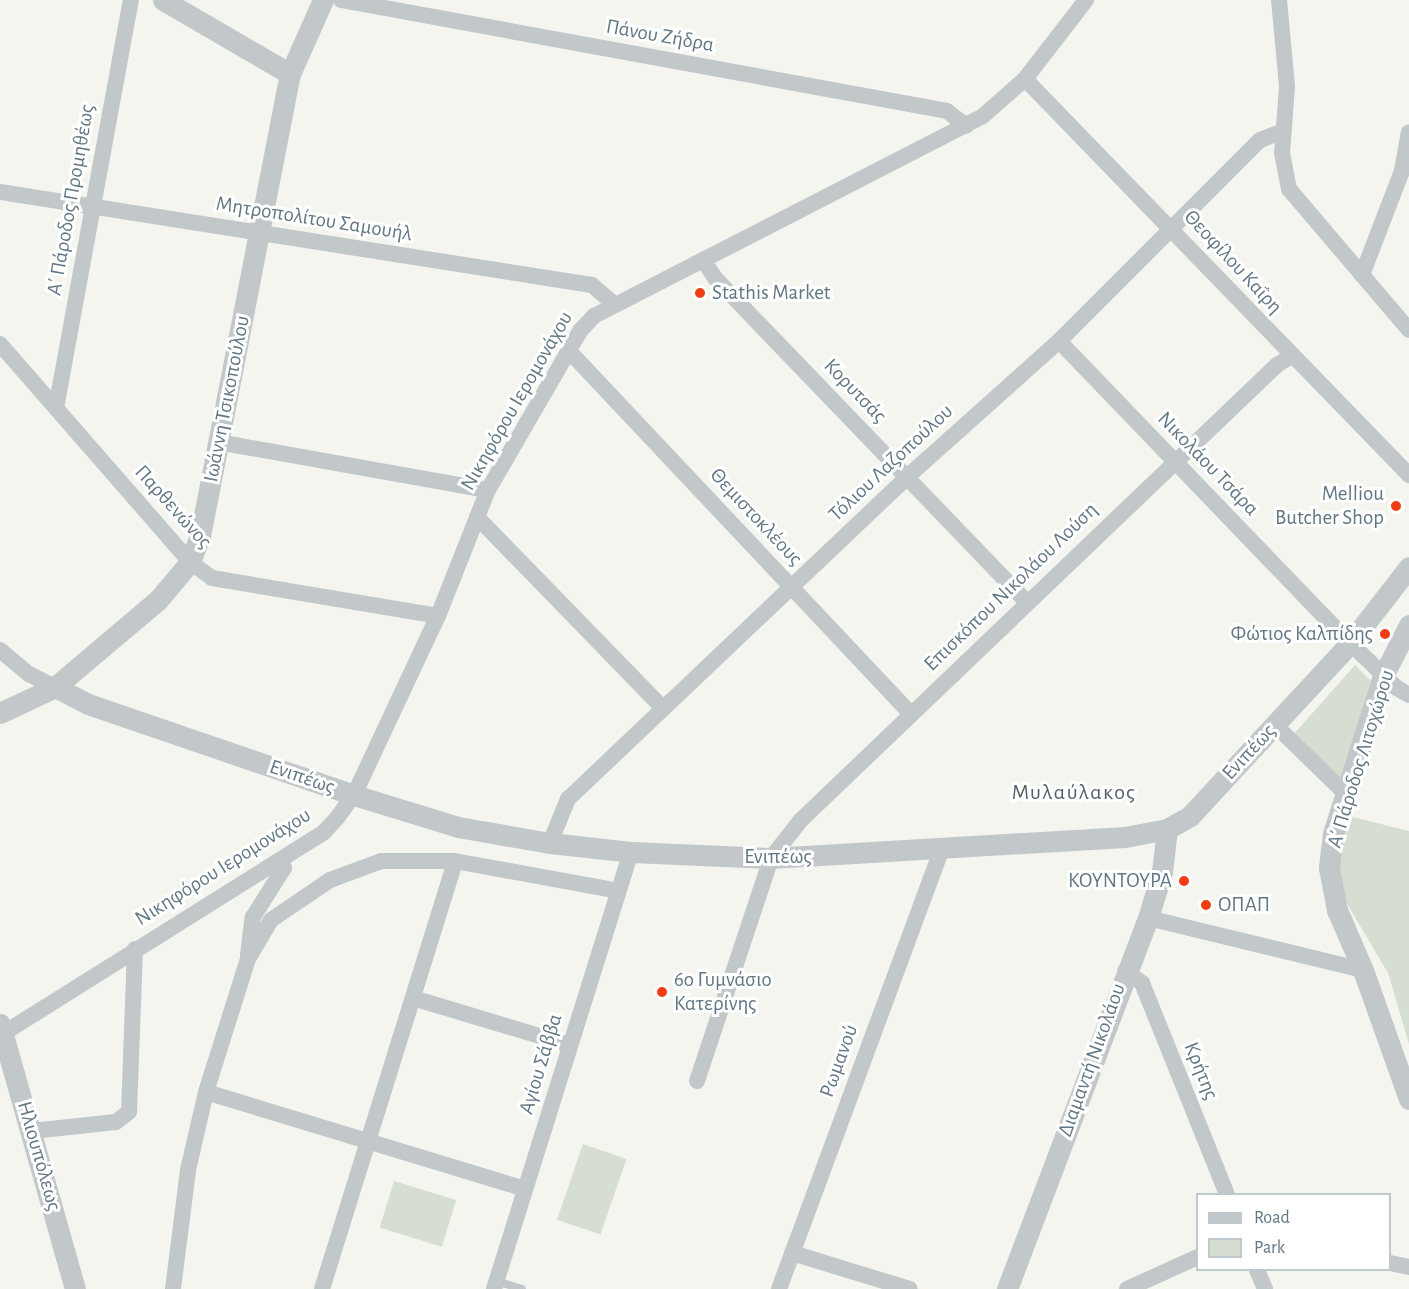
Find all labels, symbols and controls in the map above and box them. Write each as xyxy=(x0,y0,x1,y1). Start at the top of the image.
street label: Πάνου Ζήδρα xyxy=(604,14,716,58)
street label: Α΄ Πάροδος Προμηθέως xyxy=(42,103,100,297)
street label: Μητροπολίτου Σαμουήλ xyxy=(214,191,414,247)
street label: Θεοφίλου Καΐρη xyxy=(1178,205,1288,319)
place label: Stathis Market xyxy=(712,280,831,306)
marker: Stathis Market xyxy=(693,286,707,300)
street label: Νικηφόρου Ιερομονάχου xyxy=(455,307,579,495)
street label: Ιωάννη Τσικοπούλου xyxy=(199,314,255,484)
street label: Κορυτσάς xyxy=(818,354,892,428)
street label: Τόλιου Λαζοπούλου xyxy=(824,399,958,527)
street label: Νικολάου Τσάρα xyxy=(1152,407,1264,521)
street label: Παρθενώνος xyxy=(129,460,217,554)
street label: Θεμιστοκλέους xyxy=(704,463,808,571)
place label: Melliou Butcher Shop xyxy=(1275,481,1384,531)
street label: Επισκόπου Νικολάου Λούση xyxy=(919,497,1103,677)
marker: Melliou Butcher Shop xyxy=(1389,499,1403,513)
place label: Φώτιος Καλπίδης xyxy=(1231,621,1373,647)
marker: Φώτιος Καλπίδης xyxy=(1378,627,1392,641)
street label: Α΄ Πάροδος Λιτοχώρου xyxy=(1322,667,1400,851)
street label: Ενιπέως xyxy=(1217,719,1281,785)
street label: Ενιπέως xyxy=(266,754,338,800)
district label: Μυλαύλακος xyxy=(1012,780,1136,806)
street label: Νικηφόρου Ιερομονάχου xyxy=(130,803,316,931)
street label: Ενιπέως xyxy=(744,844,812,870)
place label: ΚΟΥΝΤΟΥΡΑ xyxy=(1068,868,1172,894)
marker: ΚΟΥΝΤΟΥΡΑ xyxy=(1177,874,1191,888)
place label: ΟΠΑΠ xyxy=(1218,892,1270,918)
marker: ΟΠΑΠ xyxy=(1199,898,1213,912)
place label: 6ο Γυμνάσιο Κατερίνης xyxy=(674,967,772,1017)
street label: Διαμαντή Νικολάου xyxy=(1053,980,1131,1140)
marker: 6ο Γυμνάσιο Κατερίνης xyxy=(655,985,669,999)
street label: Αγίου Σάββα xyxy=(514,1011,568,1117)
street label: Ρωμανού xyxy=(814,1021,864,1101)
street label: Κρήτης xyxy=(1178,1039,1224,1103)
street label: Ηλιουπόλεως xyxy=(11,1098,67,1214)
legend xyxy=(1196,1193,1391,1271)
text: Road xyxy=(1254,1209,1290,1227)
text: Park xyxy=(1254,1239,1285,1257)

